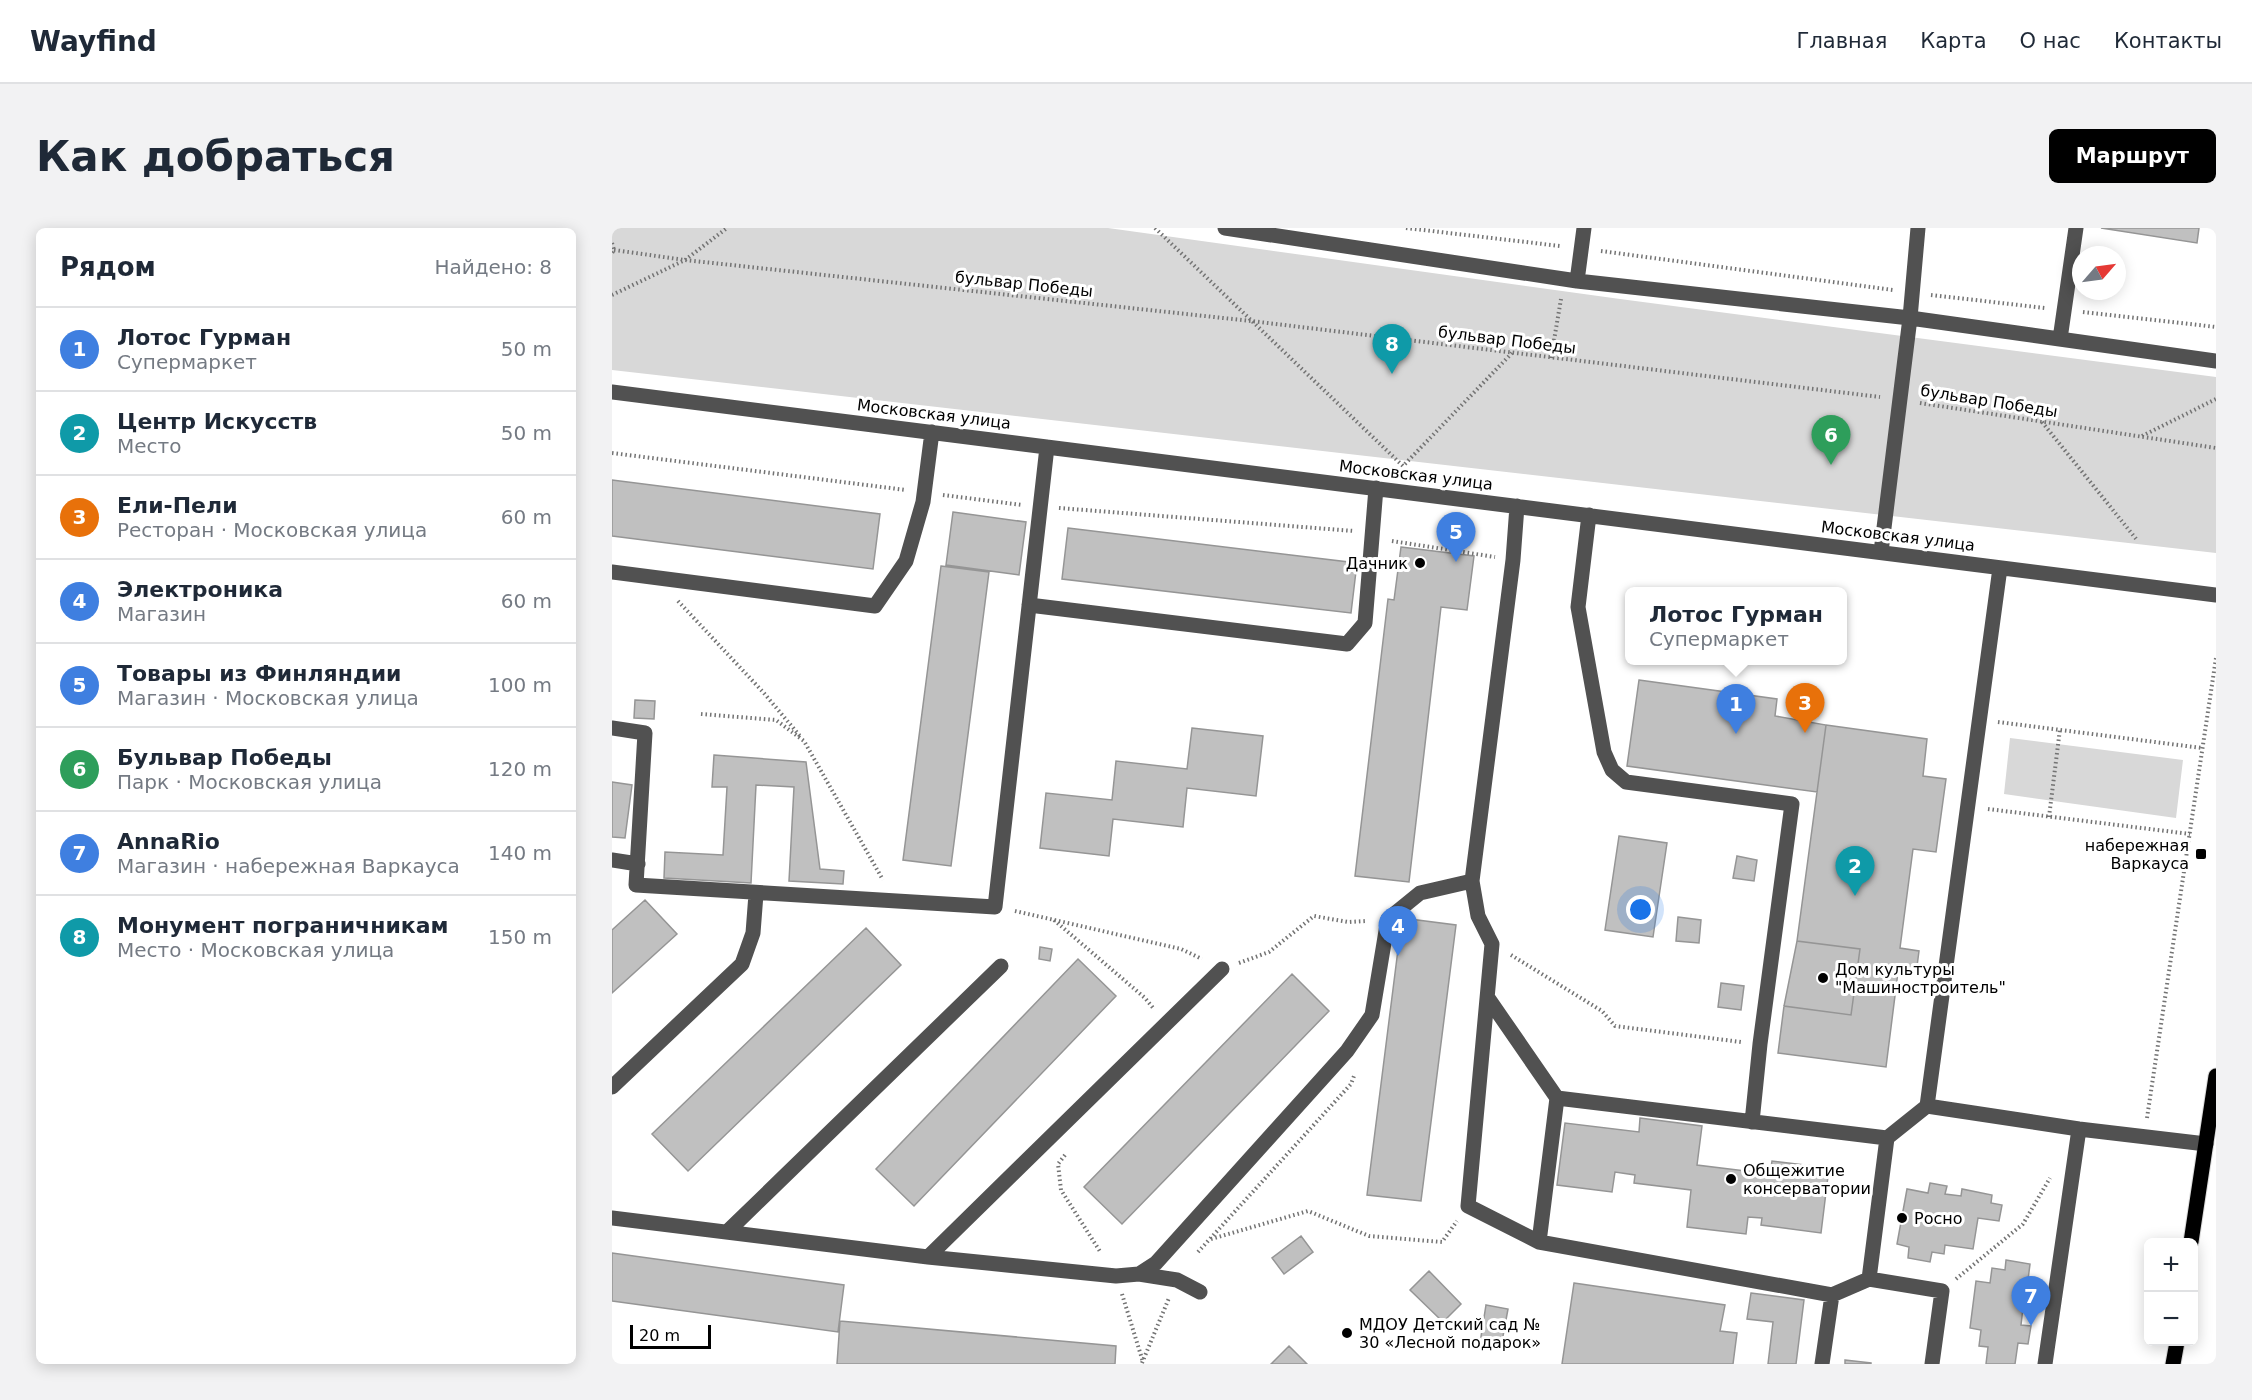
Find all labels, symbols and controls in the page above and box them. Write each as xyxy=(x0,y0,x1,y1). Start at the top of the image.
text: Wayfind xyxy=(30,25,157,58)
text: Главная xyxy=(1797,29,1887,53)
text: Карта xyxy=(1920,29,1987,53)
text: О нас xyxy=(2020,29,2081,53)
text: Контакты xyxy=(2114,29,2222,53)
button: Маршрут xyxy=(2049,129,2216,183)
text: Как добраться xyxy=(36,132,395,181)
north arrow xyxy=(2072,246,2126,300)
text: Рядом xyxy=(60,252,156,282)
text: Найдено: 8 xyxy=(434,255,552,279)
street label: бульвар Победы xyxy=(954,267,1094,301)
street label: бульвар Победы xyxy=(1437,322,1577,358)
pin: 8 xyxy=(1372,324,1412,374)
text: Лотос Гурман xyxy=(117,325,291,350)
text: 1 xyxy=(73,337,86,361)
text: 50 m xyxy=(501,337,552,361)
text: Супермаркет xyxy=(117,350,257,374)
street label: бульвар Победы xyxy=(1919,381,2059,421)
street label: Московская улица xyxy=(856,395,1012,433)
text: Центр Искусств xyxy=(117,409,317,434)
pin: 6 xyxy=(1812,416,1850,465)
text: 2 xyxy=(73,421,86,445)
text: 50 m xyxy=(501,421,552,445)
text: Место xyxy=(117,434,181,458)
street label: Московская улица xyxy=(1338,456,1494,494)
text: Ели-Пели xyxy=(117,493,238,518)
text: 3 xyxy=(73,505,86,529)
text: 60 m xyxy=(501,505,552,529)
pin: 5 xyxy=(1436,512,1476,562)
street label: Московская улица xyxy=(1820,517,1976,555)
text: Ресторан · Московская улица xyxy=(117,518,427,542)
place label: Дачник xyxy=(1346,554,1408,573)
marker: Дачник xyxy=(1413,556,1427,570)
text: Электроника xyxy=(117,577,283,602)
popup xyxy=(1625,587,1847,665)
text: 4 xyxy=(73,589,86,613)
text: 60 m xyxy=(501,589,552,613)
text: Магазин xyxy=(117,602,206,626)
text: Лотос Гурман xyxy=(1649,602,1823,627)
text: Супермаркет xyxy=(1649,627,1789,651)
text: Товары из Финляндии xyxy=(117,661,402,686)
text: 5 xyxy=(73,673,86,697)
text: 100 m xyxy=(488,673,552,697)
pin: 1 xyxy=(1716,684,1756,734)
pin: 3 xyxy=(1786,684,1824,733)
text: Магазин · Московская улица xyxy=(117,686,419,710)
text: Бульвар Победы xyxy=(117,745,332,770)
text: 6 xyxy=(73,757,86,781)
text: 120 m xyxy=(488,757,552,781)
text: Парк · Московская улица xyxy=(117,770,382,794)
text: AnnaRio xyxy=(117,829,220,854)
place label: набережная Варкауса xyxy=(2085,836,2189,873)
text: 7 xyxy=(73,841,86,865)
text: 140 m xyxy=(488,841,552,865)
pin: 2 xyxy=(1836,846,1874,896)
marker: набережная Варкауса xyxy=(2194,847,2208,861)
text: Магазин · набережная Варкауса xyxy=(117,854,460,878)
your location xyxy=(1626,895,1655,924)
pin: 4 xyxy=(1378,906,1418,956)
text: Монумент пограничникам xyxy=(117,913,449,938)
text: 8 xyxy=(73,925,86,949)
text: 150 m xyxy=(488,925,552,949)
text: Место · Московская улица xyxy=(117,938,394,962)
place label: Дом культуры "Машиностроитель" xyxy=(1835,960,2006,997)
marker: Дом культуры "Машиностроитель" xyxy=(1816,971,1830,985)
place label: Общежитие консерватории xyxy=(1743,1161,1871,1198)
marker: Общежитие консерватории xyxy=(1724,1172,1738,1186)
place label: Росно xyxy=(1914,1209,1962,1228)
marker: Росно xyxy=(1895,1211,1909,1225)
map controls xyxy=(2144,1238,2198,1346)
button: + xyxy=(2144,1238,2198,1292)
pin: 7 xyxy=(2012,1276,2050,1326)
button: − xyxy=(2144,1292,2198,1346)
place label: МДОУ Детский сад № 30 «Лесной подарок» xyxy=(1359,1315,1541,1352)
scale bar xyxy=(630,1322,711,1350)
text: 20 m xyxy=(639,1326,680,1345)
marker: МДОУ Детский сад № 30 «Лесной подарок» xyxy=(1340,1326,1354,1340)

